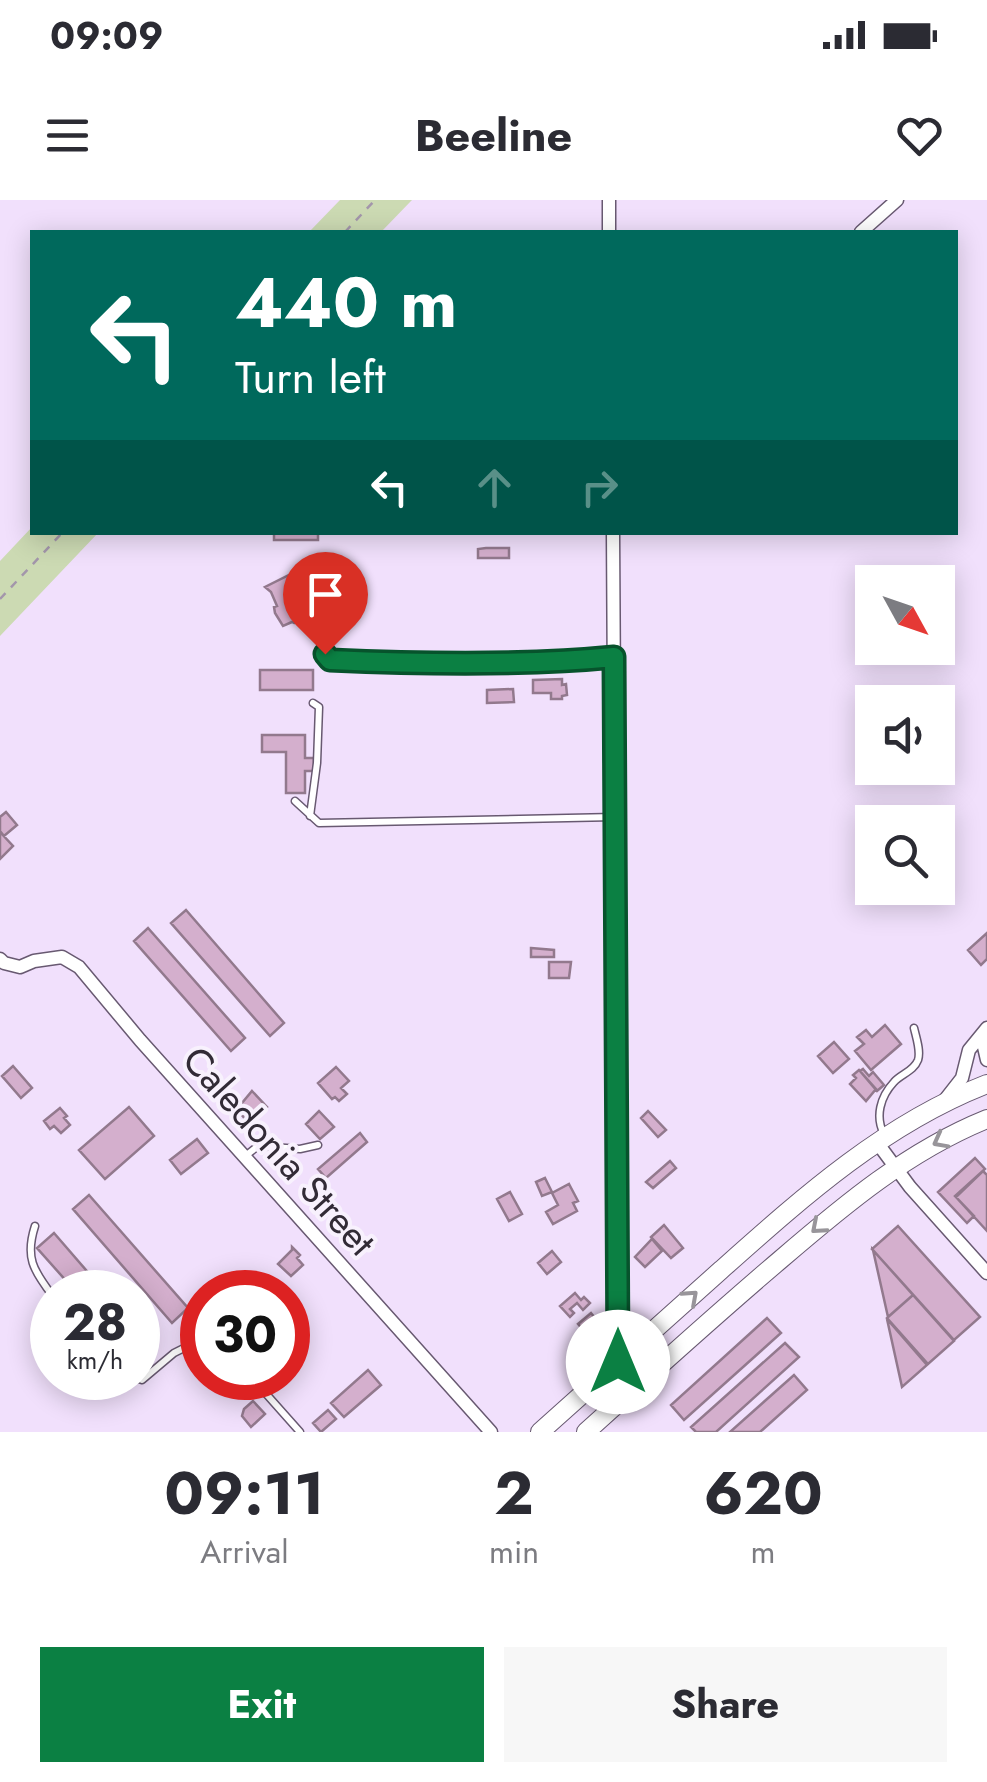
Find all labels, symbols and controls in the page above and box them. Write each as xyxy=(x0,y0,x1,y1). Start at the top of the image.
text: 09:09 xyxy=(50,8,163,63)
text: Beeline xyxy=(415,103,572,168)
icon: menu xyxy=(40,108,95,163)
icon: heart xyxy=(892,108,947,163)
text: 440 m xyxy=(235,252,457,353)
icon: left xyxy=(70,270,200,400)
text: Turn left xyxy=(235,345,386,410)
icon: left xyxy=(362,460,417,515)
icon: ahead xyxy=(467,460,522,515)
icon: right xyxy=(572,460,627,515)
pin xyxy=(283,552,368,655)
north arrow xyxy=(855,565,955,665)
map controls xyxy=(855,565,955,905)
icon: arrive xyxy=(298,567,353,622)
button: sound xyxy=(855,685,955,785)
button: search xyxy=(855,805,955,905)
street label: Caledonia Street xyxy=(170,1034,389,1268)
one-way arrow xyxy=(933,1129,951,1149)
one-way arrow xyxy=(811,1215,830,1233)
speed limit sign: 30 xyxy=(180,1270,310,1400)
text: 28 xyxy=(63,1286,127,1359)
one-way arrow xyxy=(679,1291,698,1309)
position arrow xyxy=(566,1310,670,1414)
text: km/h xyxy=(67,1342,123,1378)
text: 09:11 xyxy=(164,1450,325,1537)
text: 2 xyxy=(494,1450,534,1537)
text: 620 xyxy=(703,1450,823,1537)
text: Arrival xyxy=(200,1529,289,1575)
text: min xyxy=(489,1529,539,1575)
text: m xyxy=(751,1529,775,1575)
button: Exit xyxy=(40,1647,484,1762)
button: Share xyxy=(504,1647,947,1762)

